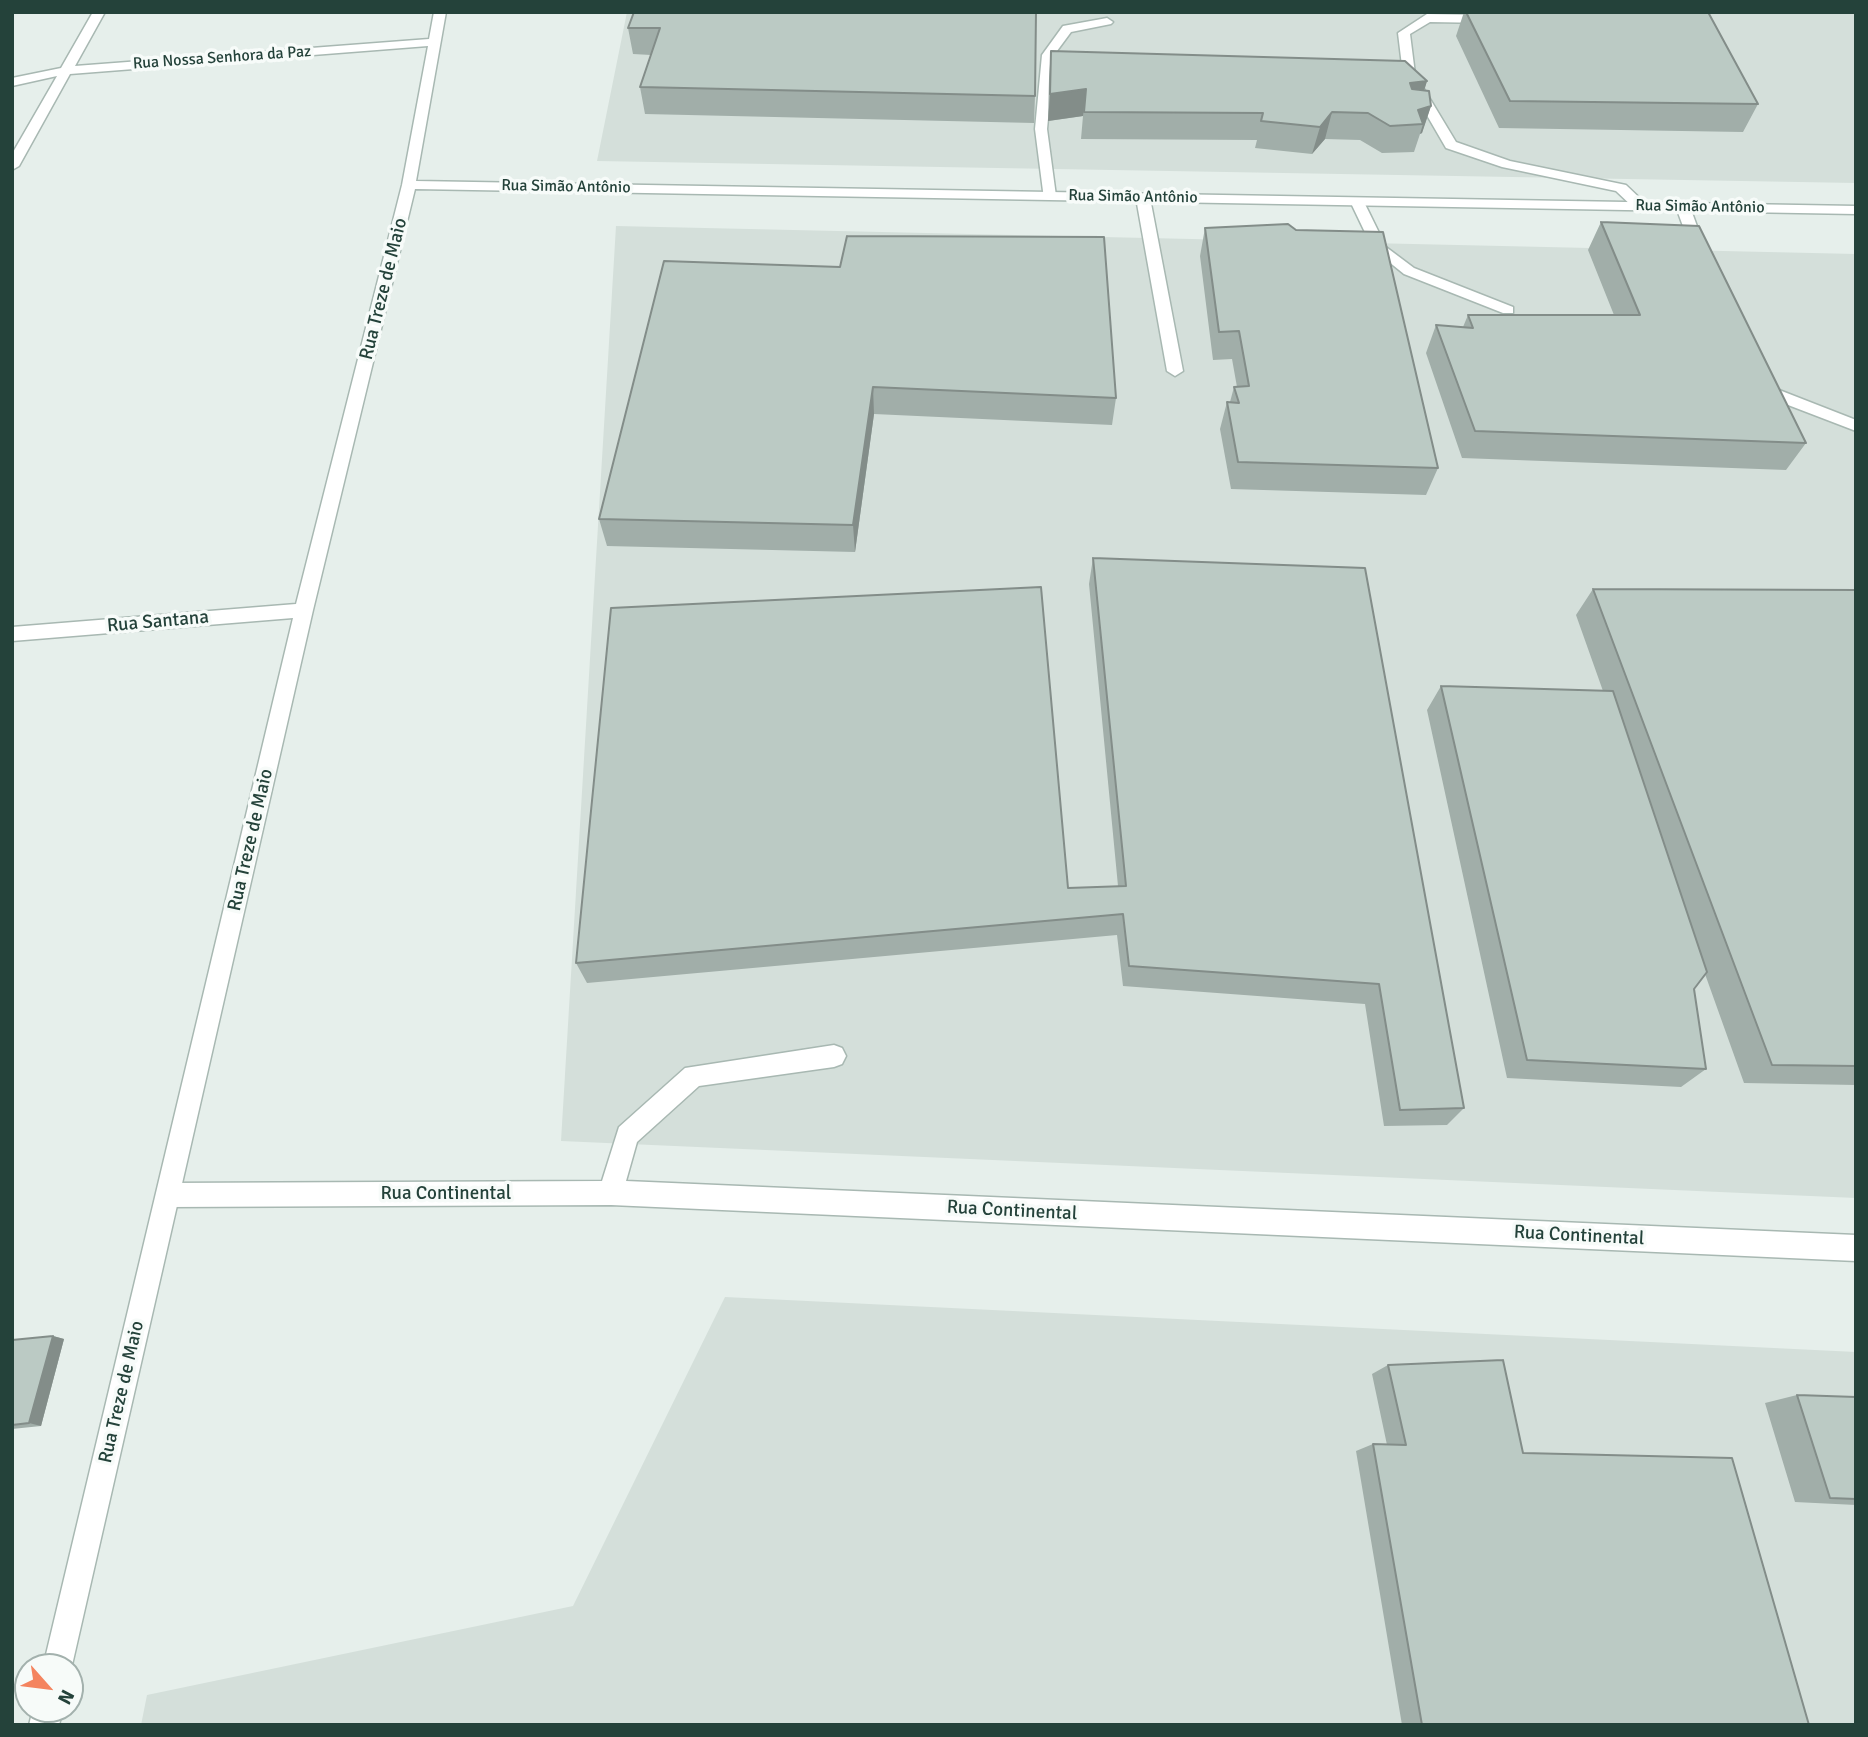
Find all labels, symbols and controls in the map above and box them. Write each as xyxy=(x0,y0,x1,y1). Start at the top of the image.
street label: Rua Nossa Senhora da Paz xyxy=(132,42,312,74)
street label: Rua Simão Antônio xyxy=(501,176,631,198)
street label: Rua Simão Antônio xyxy=(1068,186,1198,208)
street label: Rua Simão Antônio xyxy=(1635,196,1765,218)
street label: Rua Treze de Maio xyxy=(355,216,413,362)
street label: Rua Santana xyxy=(106,606,210,638)
street label: Rua Treze de Maio xyxy=(224,767,278,913)
street label: Rua Continental xyxy=(381,1183,511,1205)
street label: Rua Continental xyxy=(946,1196,1078,1226)
street label: Rua Continental xyxy=(1513,1221,1645,1251)
street label: Rua Treze de Maio xyxy=(95,1319,149,1465)
north arrow xyxy=(14,1653,84,1723)
text: N xyxy=(52,1685,79,1708)

